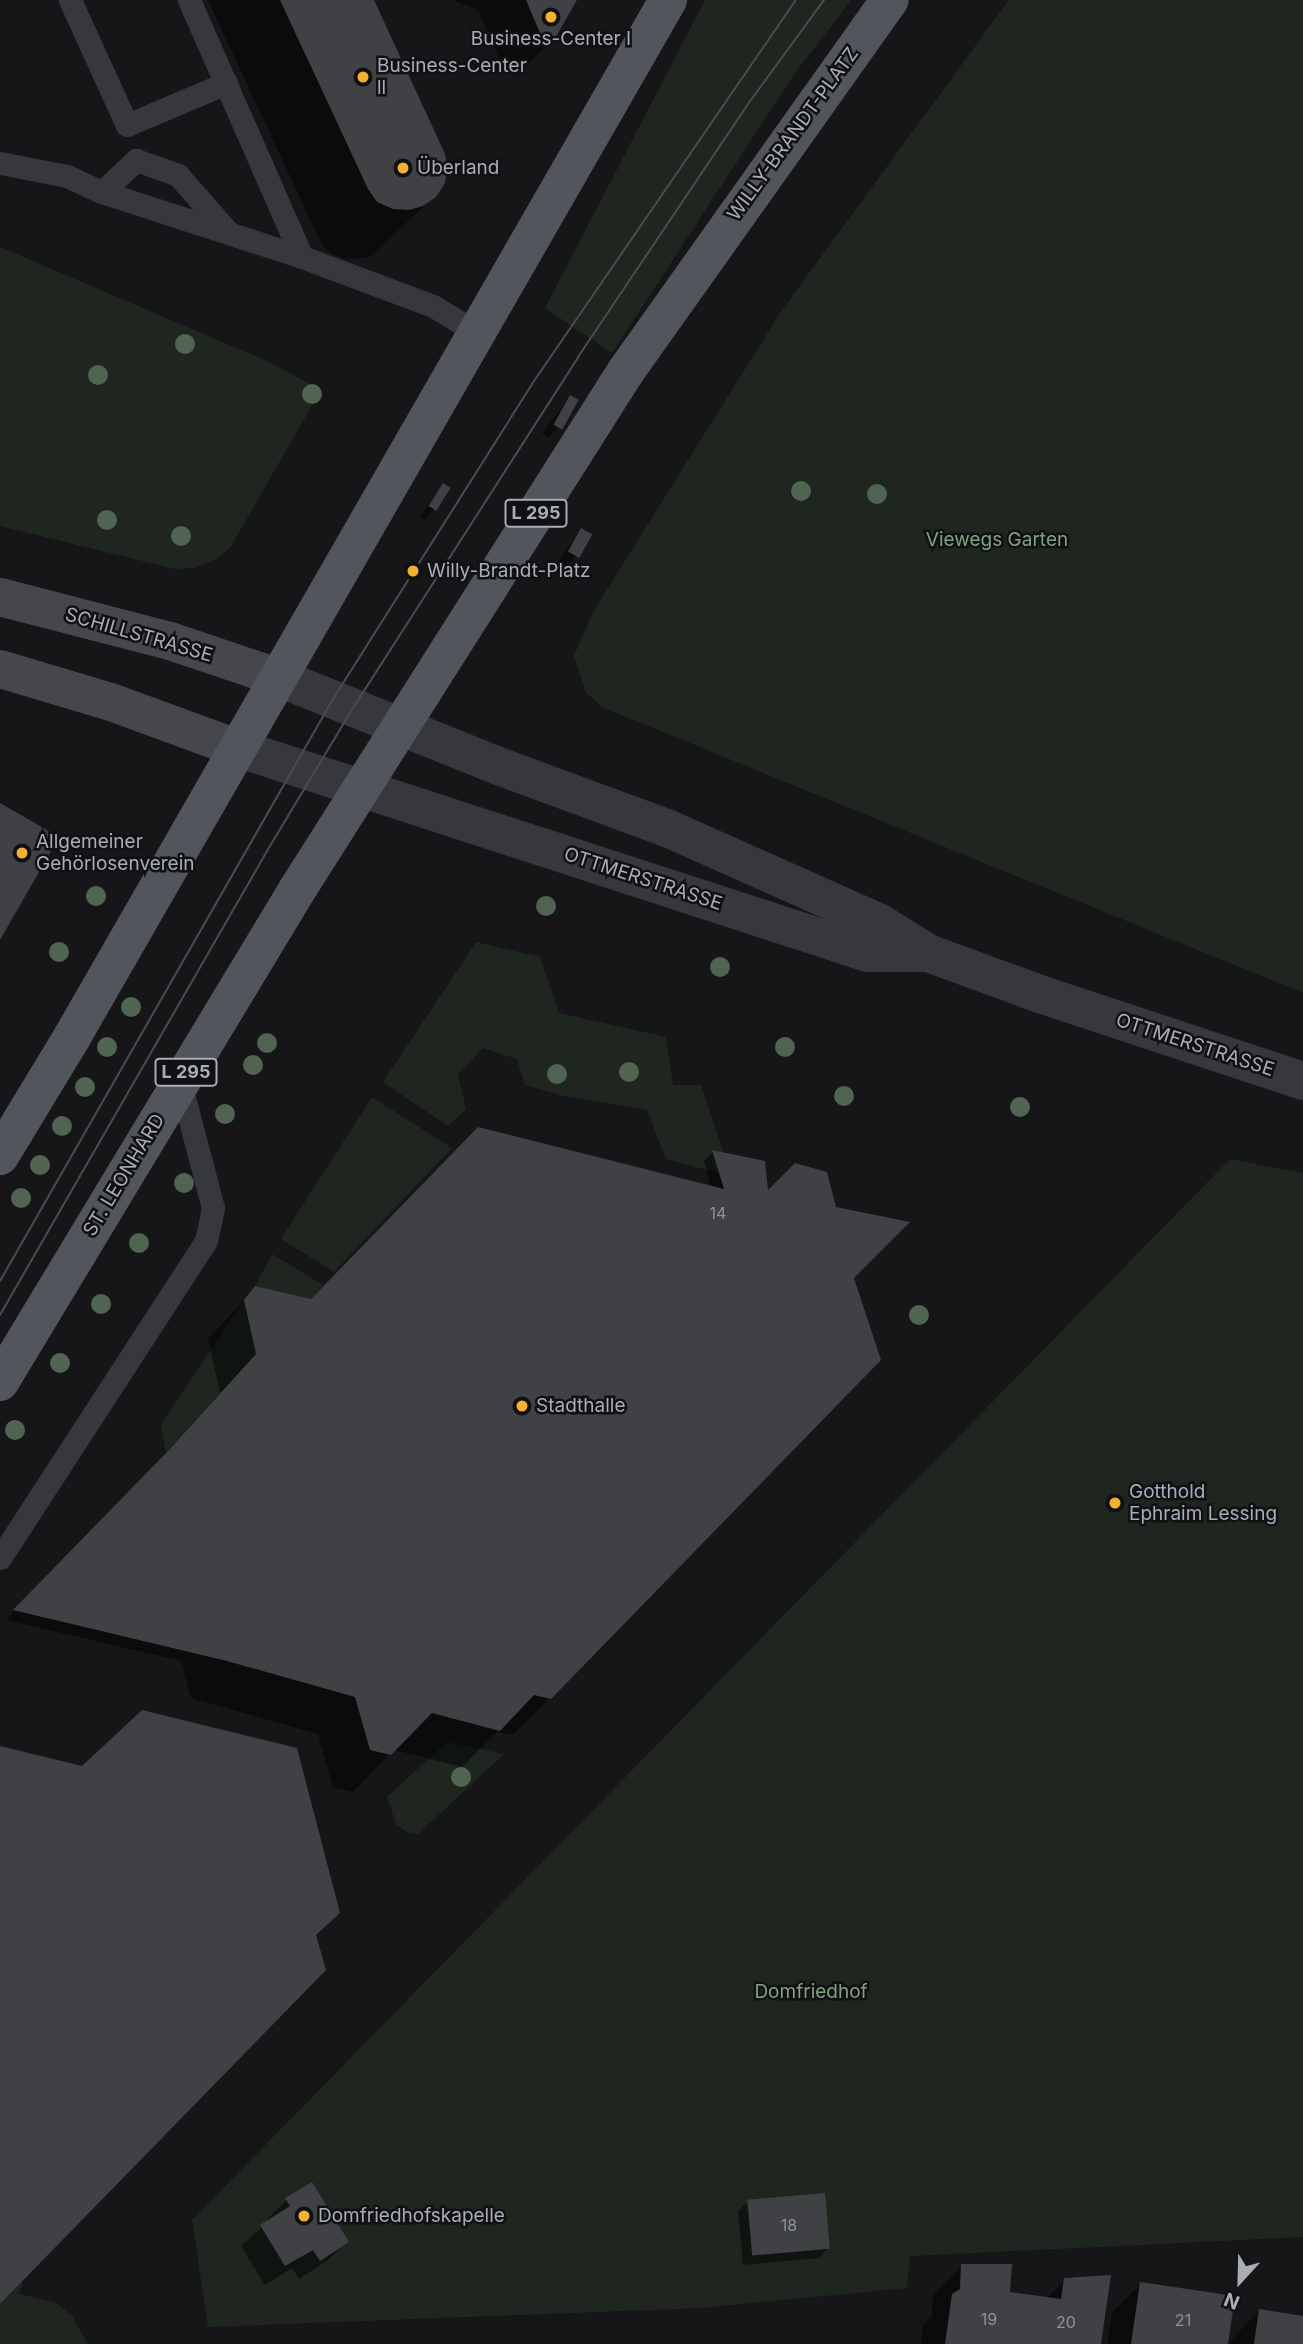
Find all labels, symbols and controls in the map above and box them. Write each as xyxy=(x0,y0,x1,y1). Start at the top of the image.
marker: Business-Center I xyxy=(543,9,559,25)
place label: Business-Center I xyxy=(471,28,631,50)
street label: WILLY-BRANDT-PLATZ xyxy=(723,43,863,225)
place label: Business-Center ll xyxy=(377,55,527,99)
marker: Business-Center ll xyxy=(355,69,371,85)
place label: Überland xyxy=(417,157,499,179)
marker: Überland xyxy=(395,160,411,176)
road number: L 295 xyxy=(504,499,568,528)
park label: Viewegs Garten xyxy=(926,529,1068,551)
place label: Willy-Brandt-Platz xyxy=(427,560,590,582)
marker: Willy-Brandt-Platz xyxy=(405,563,421,579)
street label: SCHILLSTRASSE xyxy=(63,603,215,667)
place label: Allgemeiner Gehörlosenverein xyxy=(36,831,195,875)
street label: OTTMERSTRASSE xyxy=(561,843,725,915)
marker: Allgemeiner Gehörlosenverein xyxy=(14,845,30,861)
street label: OTTMERSTRASSE xyxy=(1113,1009,1277,1081)
road number: L 295 xyxy=(154,1058,218,1086)
street label: ST. LEONHARD xyxy=(78,1110,170,1240)
house number: 14 xyxy=(710,1203,726,1223)
place label: Stadthalle xyxy=(536,1395,625,1417)
marker: Stadthalle xyxy=(514,1398,530,1414)
place label: Gotthold Ephraim Lessing xyxy=(1129,1481,1277,1525)
marker: Gotthold Ephraim Lessing xyxy=(1107,1495,1123,1511)
park label: Domfriedhof xyxy=(754,1981,868,2003)
place label: Domfriedhofskapelle xyxy=(318,2205,505,2227)
marker: Domfriedhofskapelle xyxy=(296,2208,312,2224)
house number: 18 xyxy=(781,2215,797,2235)
north arrow xyxy=(1205,2246,1275,2316)
text: N xyxy=(1221,2288,1243,2314)
house number: 19 xyxy=(981,2309,997,2329)
house number: 21 xyxy=(1175,2310,1191,2330)
house number: 20 xyxy=(1056,2312,1076,2332)

